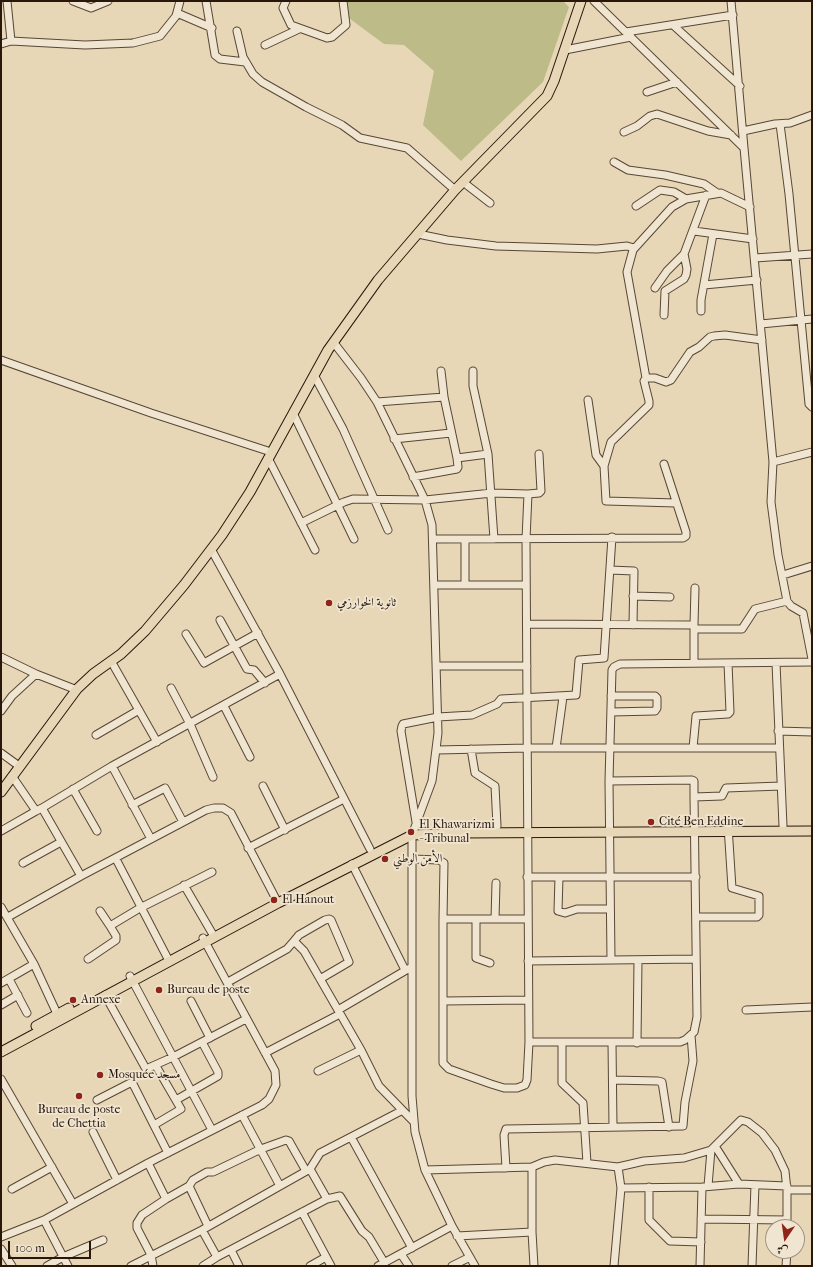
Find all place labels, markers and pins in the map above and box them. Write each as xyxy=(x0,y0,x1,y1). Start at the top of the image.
place label: ثانوية الخوارزمي xyxy=(337,596,396,610)
marker: ثانوية الخوارزمي xyxy=(324,598,334,608)
place label: Cité Ben Eddine xyxy=(659,815,743,829)
marker: Cité Ben Eddine xyxy=(646,817,656,827)
place label: El Khawarizmi - Tribunal xyxy=(419,818,495,846)
marker: El Khawarizmi - Tribunal xyxy=(406,827,416,837)
place label: الأمن الوطني xyxy=(393,852,442,866)
marker: الأمن الوطني xyxy=(380,854,390,864)
place label: El Hanout xyxy=(282,893,334,907)
marker: El Hanout xyxy=(269,895,279,905)
place label: Bureau de poste xyxy=(167,983,250,997)
marker: Bureau de poste xyxy=(154,985,164,995)
place label: Annexe xyxy=(81,993,120,1007)
marker: Annexe xyxy=(68,995,78,1005)
place label: Mosquée مسجد xyxy=(108,1068,180,1082)
marker: Mosquée مسجد xyxy=(95,1070,105,1080)
marker: Bureau de poste de Chettia xyxy=(74,1091,84,1101)
place label: Bureau de poste de Chettia xyxy=(38,1103,120,1131)

